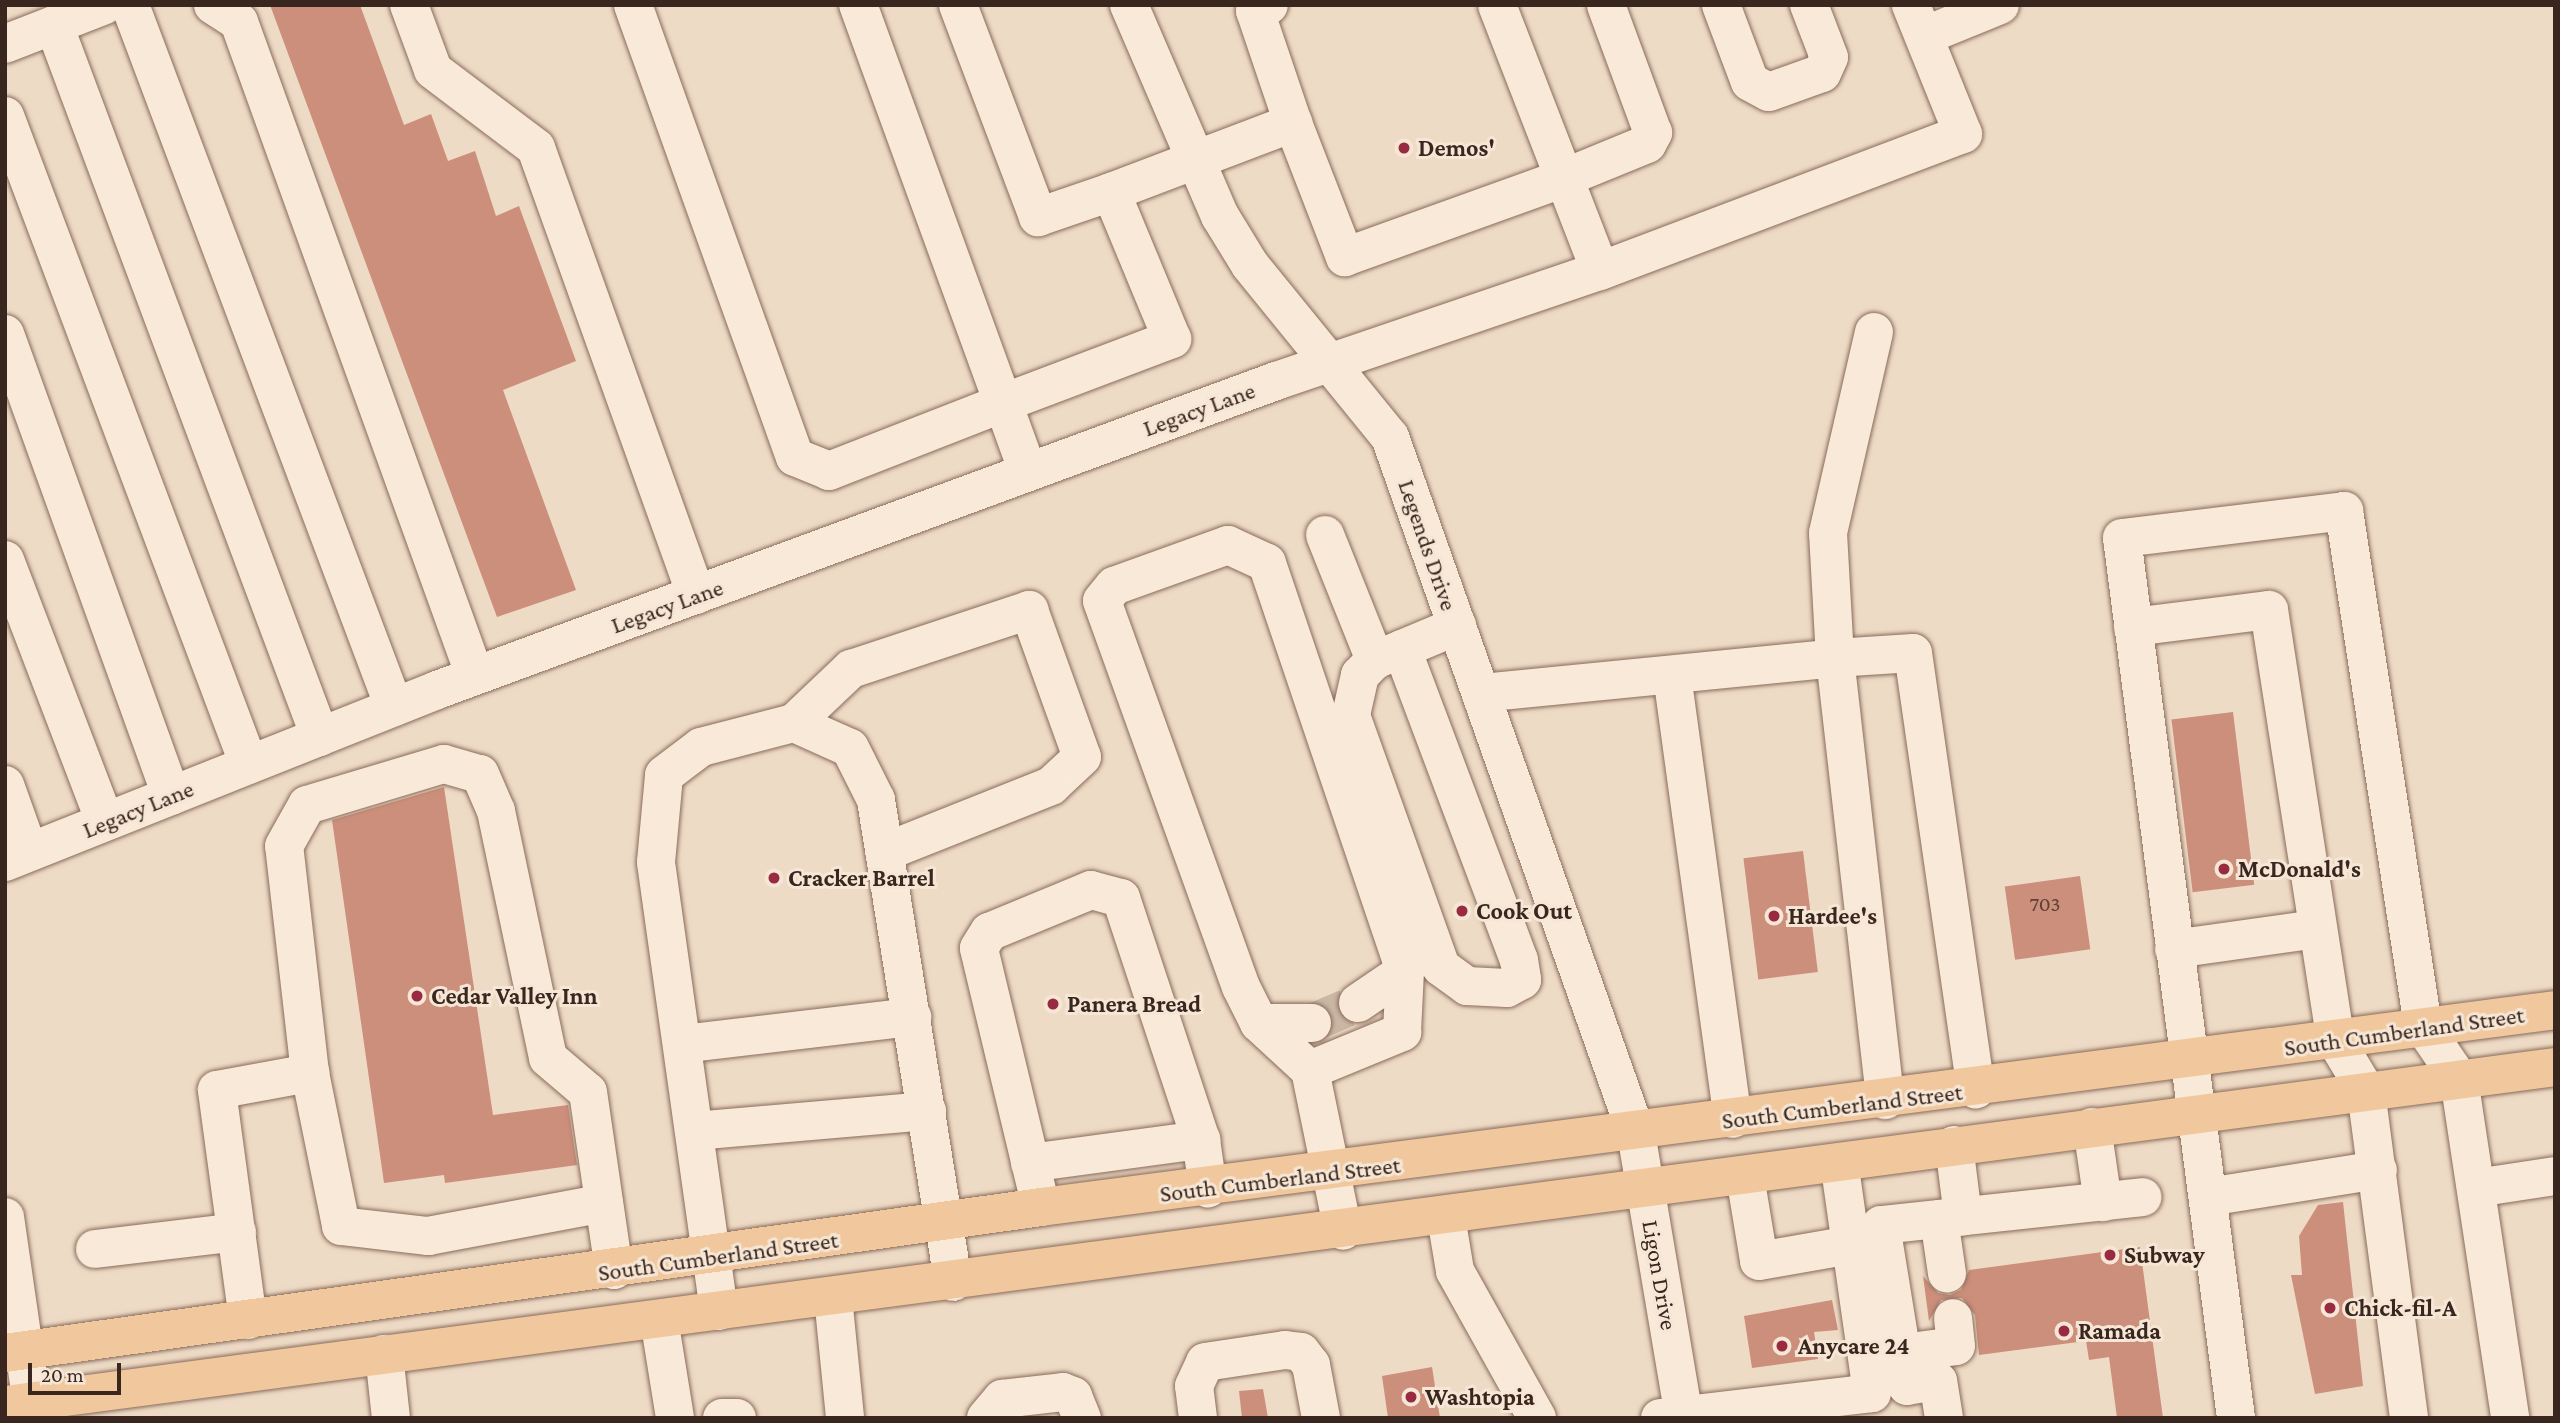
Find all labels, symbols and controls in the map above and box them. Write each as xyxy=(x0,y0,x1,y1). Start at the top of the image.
place label: Demos' xyxy=(1418,134,1495,162)
marker: Demos' xyxy=(1396,140,1412,156)
street label: Legacy Lane xyxy=(1139,375,1259,443)
street label: Legends Drive xyxy=(1392,476,1464,614)
street label: Legacy Lane xyxy=(607,572,727,640)
street label: Legacy Lane xyxy=(78,774,198,844)
place label: McDonald's xyxy=(2238,855,2361,883)
marker: McDonald's xyxy=(2216,861,2232,877)
place label: Cracker Barrel xyxy=(788,864,935,892)
marker: Cracker Barrel xyxy=(766,870,782,886)
house number: 703 xyxy=(2029,891,2061,917)
place label: Cook Out xyxy=(1476,897,1572,925)
place label: Hardee's xyxy=(1788,902,1877,930)
marker: Cook Out xyxy=(1454,903,1470,919)
marker: Hardee's xyxy=(1766,908,1782,924)
place label: Cedar Valley Inn xyxy=(431,982,597,1010)
marker: Cedar Valley Inn xyxy=(409,988,425,1004)
place label: Panera Bread xyxy=(1067,990,1201,1018)
marker: Panera Bread xyxy=(1045,996,1061,1012)
street label: South Cumberland Street xyxy=(2282,1000,2526,1062)
street label: South Cumberland Street xyxy=(1720,1077,1964,1135)
street label: South Cumberland Street xyxy=(1158,1150,1402,1208)
street label: Ligon Drive xyxy=(1636,1218,1684,1332)
street label: South Cumberland Street xyxy=(596,1225,840,1287)
place label: Subway xyxy=(2124,1241,2205,1269)
marker: Subway xyxy=(2102,1247,2118,1263)
place label: Chick-fil-A xyxy=(2344,1294,2456,1322)
marker: Chick-fil-A xyxy=(2322,1300,2338,1316)
place label: Ramada xyxy=(2078,1317,2161,1345)
marker: Ramada xyxy=(2056,1323,2072,1339)
place label: Anycare 24 xyxy=(1798,1332,1910,1360)
marker: Anycare 24 xyxy=(1772,1336,1792,1356)
scale bar xyxy=(32,1350,124,1394)
text: 20 m xyxy=(41,1363,84,1387)
place label: Washtopia xyxy=(1425,1383,1535,1411)
marker: Washtopia xyxy=(1403,1389,1419,1405)

